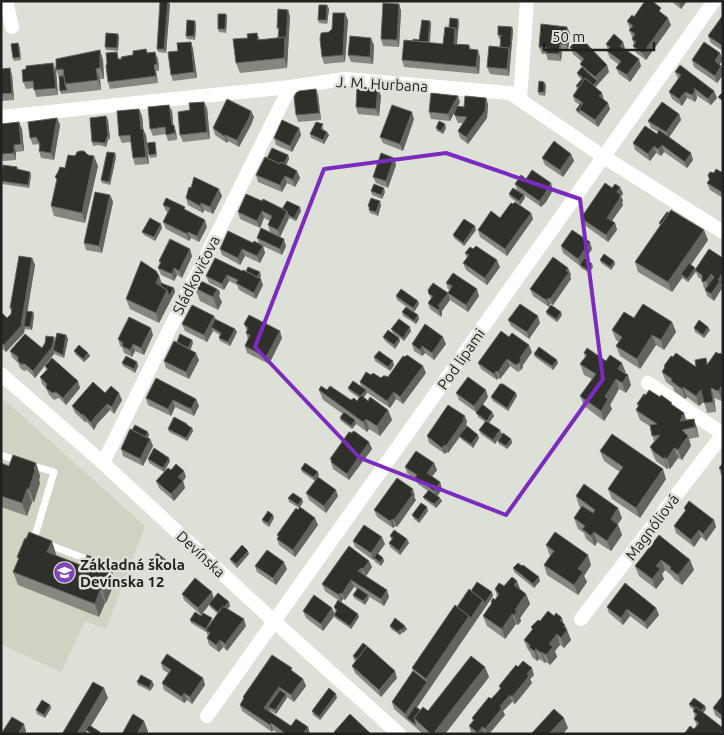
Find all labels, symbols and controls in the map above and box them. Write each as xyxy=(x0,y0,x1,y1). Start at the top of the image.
scale bar xyxy=(544,20,654,52)
text: 50 m xyxy=(552,28,585,45)
street label: J. M. Hurbana xyxy=(336,73,428,95)
street label: Sládkovičova xyxy=(169,233,223,317)
street label: Pod lipami xyxy=(434,325,488,393)
street label: Magnóliová xyxy=(622,491,682,563)
street label: Devínska xyxy=(173,527,229,581)
place label: Základná škola Devínska 12 xyxy=(80,556,185,590)
school or university icon: Základná škola Devínska 12 xyxy=(52,561,76,585)

